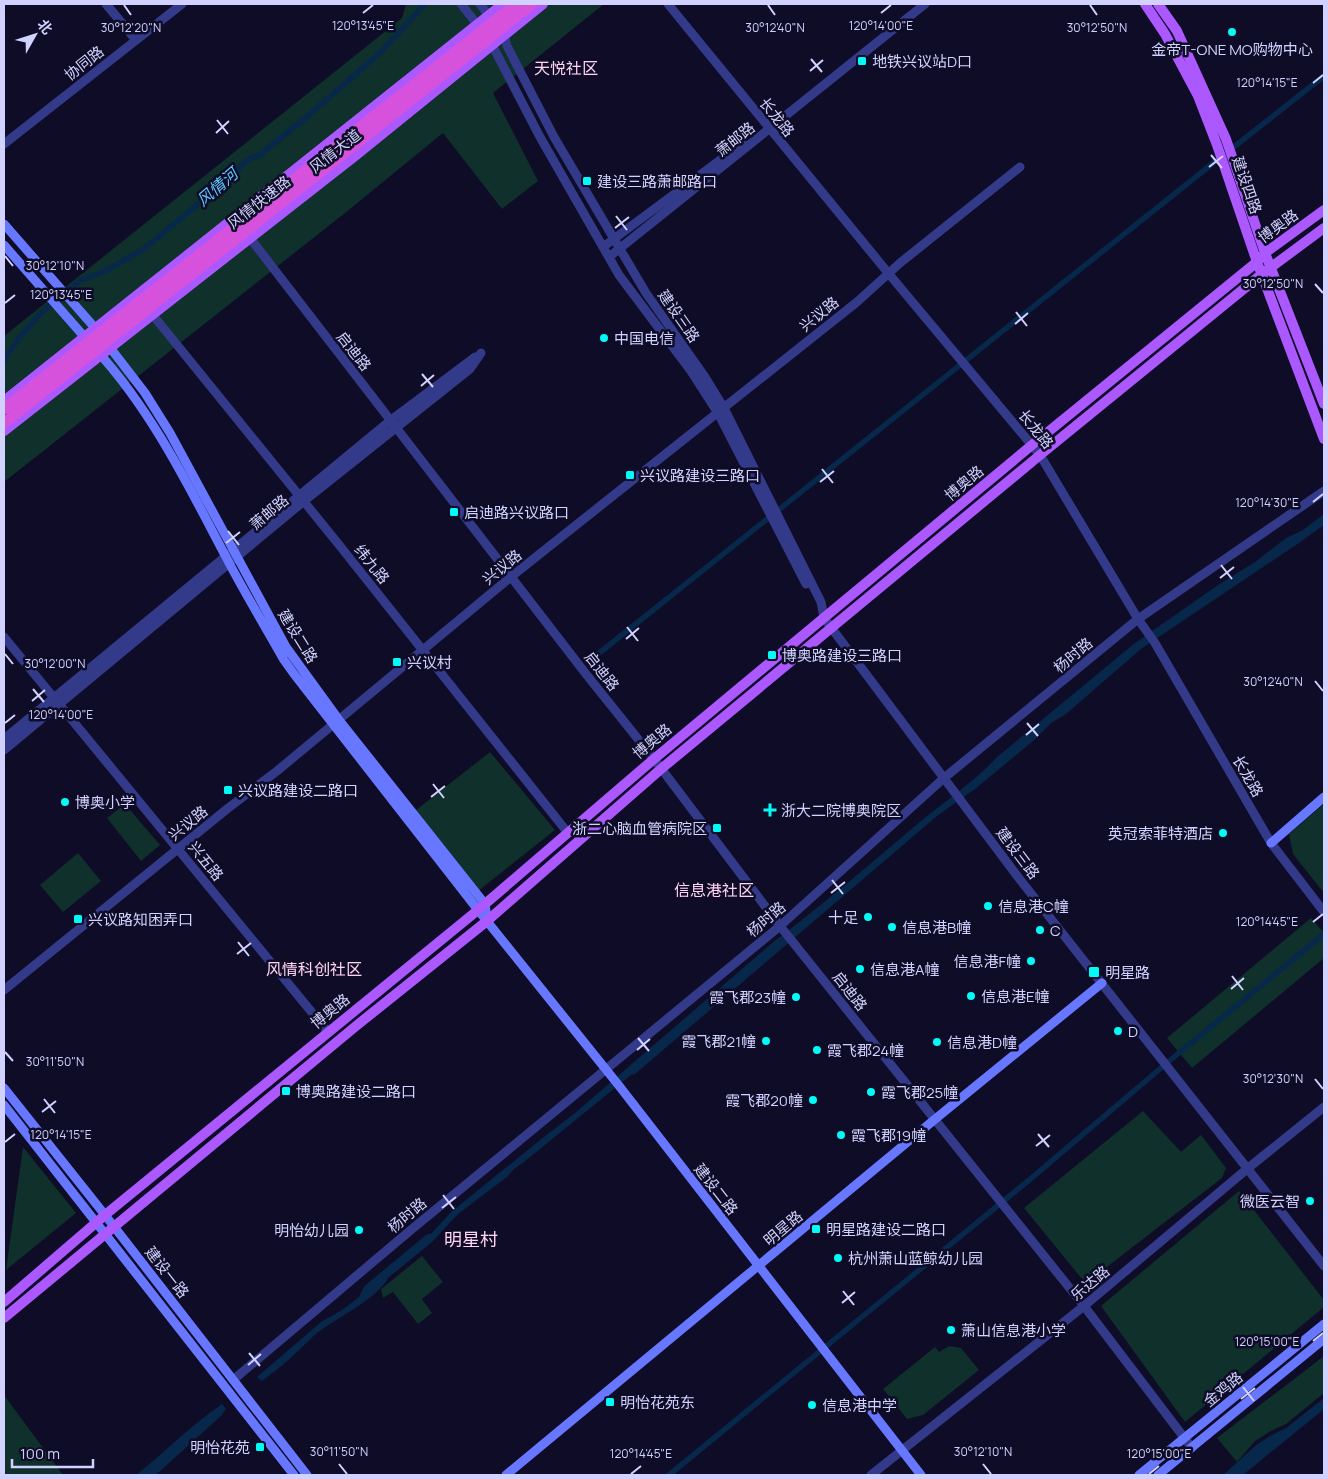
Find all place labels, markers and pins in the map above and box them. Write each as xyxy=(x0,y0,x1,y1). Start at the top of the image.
marker: 金帝T-ONE MO购物中心 xyxy=(1226,26,1238,38)
place label: 金帝T-ONE MO购物中心 xyxy=(1151,39,1313,60)
place label: 地铁兴议站D口 xyxy=(872,51,972,72)
marker: 地铁兴议站D口 xyxy=(856,55,868,67)
place label: 建设三路萧邮路口 xyxy=(597,171,717,192)
marker: 建设三路萧邮路口 xyxy=(581,175,593,187)
place label: 中国电信 xyxy=(614,328,674,349)
marker: 中国电信 xyxy=(598,332,610,344)
place label: 兴议路建设三路口 xyxy=(640,465,760,486)
marker: 兴议路建设三路口 xyxy=(624,469,636,481)
place label: 启迪路兴议路口 xyxy=(464,502,569,523)
marker: 启迪路兴议路口 xyxy=(448,506,460,518)
place label: 博奥路建设三路口 xyxy=(782,645,902,666)
marker: 博奥路建设三路口 xyxy=(766,649,778,661)
place label: 兴议村 xyxy=(407,652,452,673)
marker: 兴议村 xyxy=(391,656,403,668)
place label: 兴议路建设二路口 xyxy=(238,780,358,801)
marker: 兴议路建设二路口 xyxy=(222,784,234,796)
place label: 博奥小学 xyxy=(75,792,135,813)
marker: 博奥小学 xyxy=(59,796,71,808)
place label: 浙大二院博奥院区 xyxy=(781,800,901,821)
marker: 浙大二院博奥院区 xyxy=(763,803,777,817)
place label: 浙二心脑血管病院区 xyxy=(572,818,707,839)
marker: 浙二心脑血管病院区 xyxy=(711,822,723,834)
place label: 英冠索菲特酒店 xyxy=(1108,823,1213,844)
marker: 英冠索菲特酒店 xyxy=(1217,827,1229,839)
place label: 信息港C幢 xyxy=(998,896,1069,917)
marker: 信息港C幢 xyxy=(982,900,994,912)
place label: 十足 xyxy=(828,907,858,928)
place label: 兴议路知困弄口 xyxy=(88,909,193,930)
marker: 十足 xyxy=(862,911,874,923)
marker: 兴议路知困弄口 xyxy=(72,913,84,925)
place label: 信息港B幢 xyxy=(902,917,971,938)
place label: C xyxy=(1050,920,1061,941)
marker: 信息港B幢 xyxy=(886,921,898,933)
marker: C xyxy=(1034,924,1046,936)
place label: 信息港F幢 xyxy=(953,951,1021,972)
marker: 信息港F幢 xyxy=(1025,955,1037,967)
place label: 信息港A幢 xyxy=(870,959,940,980)
place label: 明星路 xyxy=(1105,962,1150,983)
marker: 信息港A幢 xyxy=(854,963,866,975)
marker: 明星路 xyxy=(1087,965,1101,979)
place label: 信息港E幢 xyxy=(981,986,1050,1007)
place label: 霞飞郡23幢 xyxy=(709,987,786,1008)
marker: 信息港E幢 xyxy=(965,990,977,1002)
marker: 霞飞郡23幢 xyxy=(790,991,802,1003)
place label: D xyxy=(1128,1021,1138,1042)
marker: D xyxy=(1112,1025,1124,1037)
place label: 霞飞郡21幢 xyxy=(682,1031,756,1052)
place label: 信息港D幢 xyxy=(947,1032,1017,1053)
marker: 霞飞郡21幢 xyxy=(760,1035,772,1047)
marker: 信息港D幢 xyxy=(931,1036,943,1048)
place label: 霞飞郡24幢 xyxy=(827,1040,904,1061)
marker: 霞飞郡24幢 xyxy=(811,1044,823,1056)
place label: 博奥路建设二路口 xyxy=(296,1081,416,1102)
place label: 霞飞郡25幢 xyxy=(881,1082,958,1103)
marker: 博奥路建设二路口 xyxy=(280,1085,292,1097)
marker: 霞飞郡25幢 xyxy=(865,1086,877,1098)
place label: 霞飞郡20幢 xyxy=(725,1090,803,1111)
marker: 霞飞郡20幢 xyxy=(807,1094,819,1106)
place label: 霞飞郡19幢 xyxy=(851,1125,926,1146)
marker: 霞飞郡19幢 xyxy=(835,1129,847,1141)
place label: 微医云智 xyxy=(1240,1191,1300,1212)
marker: 微医云智 xyxy=(1304,1195,1316,1207)
place label: 明星路建设二路口 xyxy=(826,1219,946,1240)
place label: 明怡幼儿园 xyxy=(274,1220,349,1241)
marker: 明星路建设二路口 xyxy=(810,1223,822,1235)
marker: 明怡幼儿园 xyxy=(353,1224,365,1236)
place label: 杭州萧山蓝鲸幼儿园 xyxy=(848,1248,983,1269)
marker: 杭州萧山蓝鲸幼儿园 xyxy=(832,1252,844,1264)
place label: 萧山信息港小学 xyxy=(961,1320,1066,1341)
marker: 萧山信息港小学 xyxy=(945,1324,957,1336)
place label: 明怡花苑东 xyxy=(620,1392,695,1413)
place label: 信息港中学 xyxy=(822,1395,897,1416)
marker: 明怡花苑东 xyxy=(604,1396,616,1408)
marker: 信息港中学 xyxy=(806,1399,818,1411)
place label: 明怡花苑 xyxy=(190,1437,250,1458)
marker: 明怡花苑 xyxy=(254,1441,266,1453)

